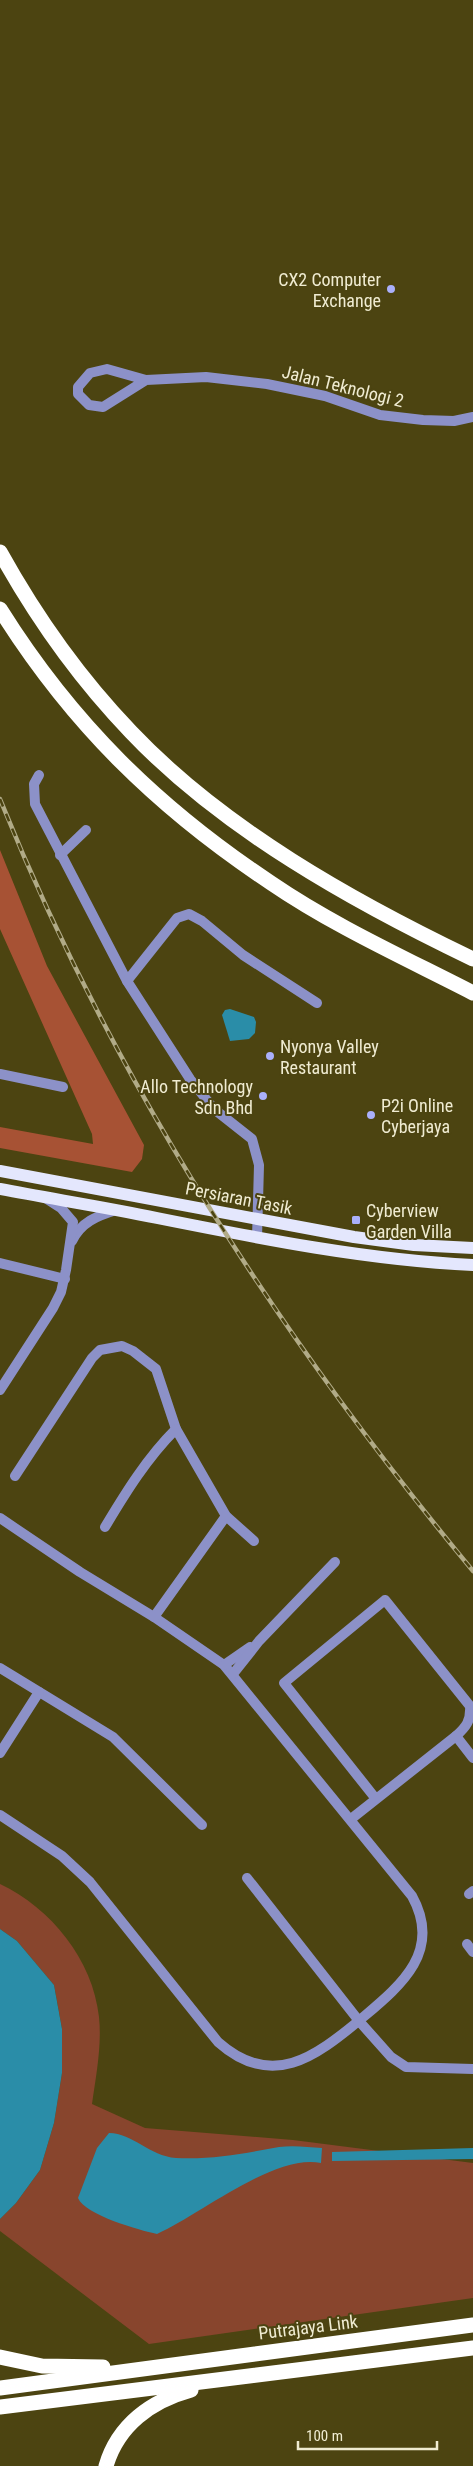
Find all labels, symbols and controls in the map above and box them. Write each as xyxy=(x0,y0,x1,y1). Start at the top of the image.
place label: CX2 Computer Exchange xyxy=(278,269,382,311)
marker: CX2 Computer Exchange xyxy=(385,283,397,295)
street label: Jalan Teknologi 2 xyxy=(280,361,406,411)
place label: Nyonya Valley Restaurant xyxy=(280,1036,379,1078)
marker: Nyonya Valley Restaurant xyxy=(264,1050,276,1062)
place label: Allo Technology Sdn Bhd xyxy=(140,1076,253,1118)
marker: Allo Technology Sdn Bhd xyxy=(257,1090,269,1102)
place label: P2i Online Cyberjaya xyxy=(381,1095,453,1137)
marker: P2i Online Cyberjaya xyxy=(365,1109,377,1121)
street label: Persiaran Tasik xyxy=(184,1177,294,1219)
place label: Cyberview Garden Villa xyxy=(366,1200,452,1242)
marker: Cyberview Garden Villa xyxy=(350,1214,362,1226)
street label: Putrajaya Link xyxy=(257,2310,359,2344)
scale bar xyxy=(298,2418,437,2450)
text: 100 m xyxy=(306,2427,343,2445)

